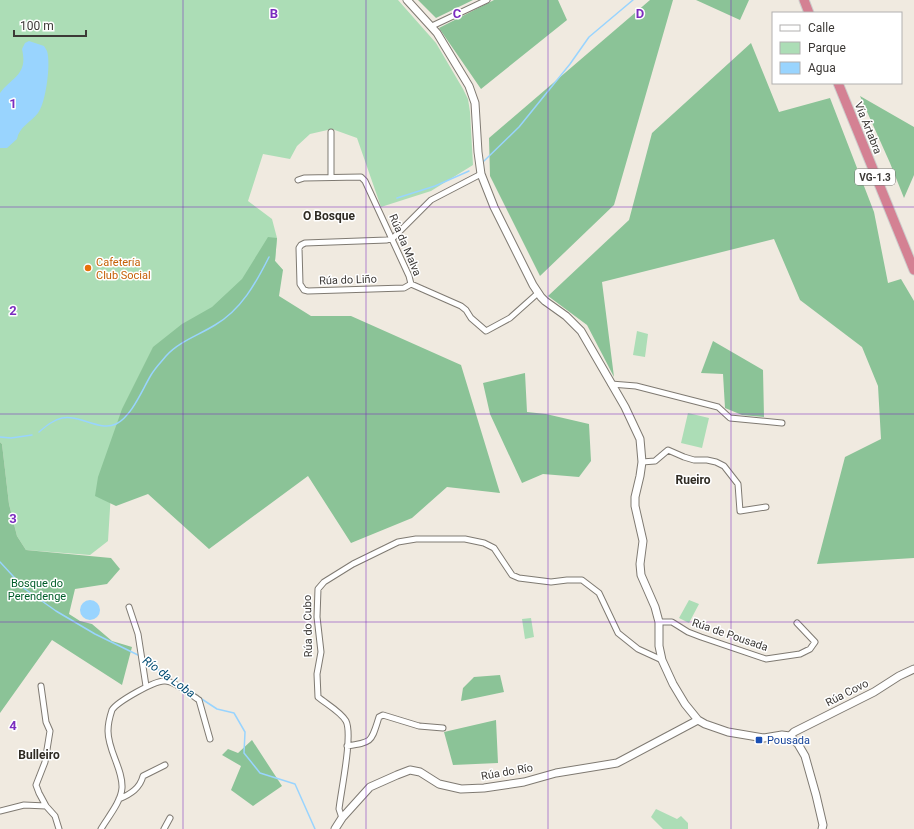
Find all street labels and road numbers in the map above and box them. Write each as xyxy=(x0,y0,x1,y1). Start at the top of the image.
street label: Vía Ártabra xyxy=(852,100,884,156)
road number: VG-1.3 xyxy=(855,169,895,185)
street label: Rúa da Malva xyxy=(386,212,424,278)
street label: Rúa do Liño xyxy=(319,272,377,288)
street label: Rúa do Cubo xyxy=(301,595,315,657)
street label: Rúa de Pousada xyxy=(690,616,770,654)
street label: Rúa Covo xyxy=(823,677,871,709)
street label: Rúa do Río xyxy=(480,761,534,783)

